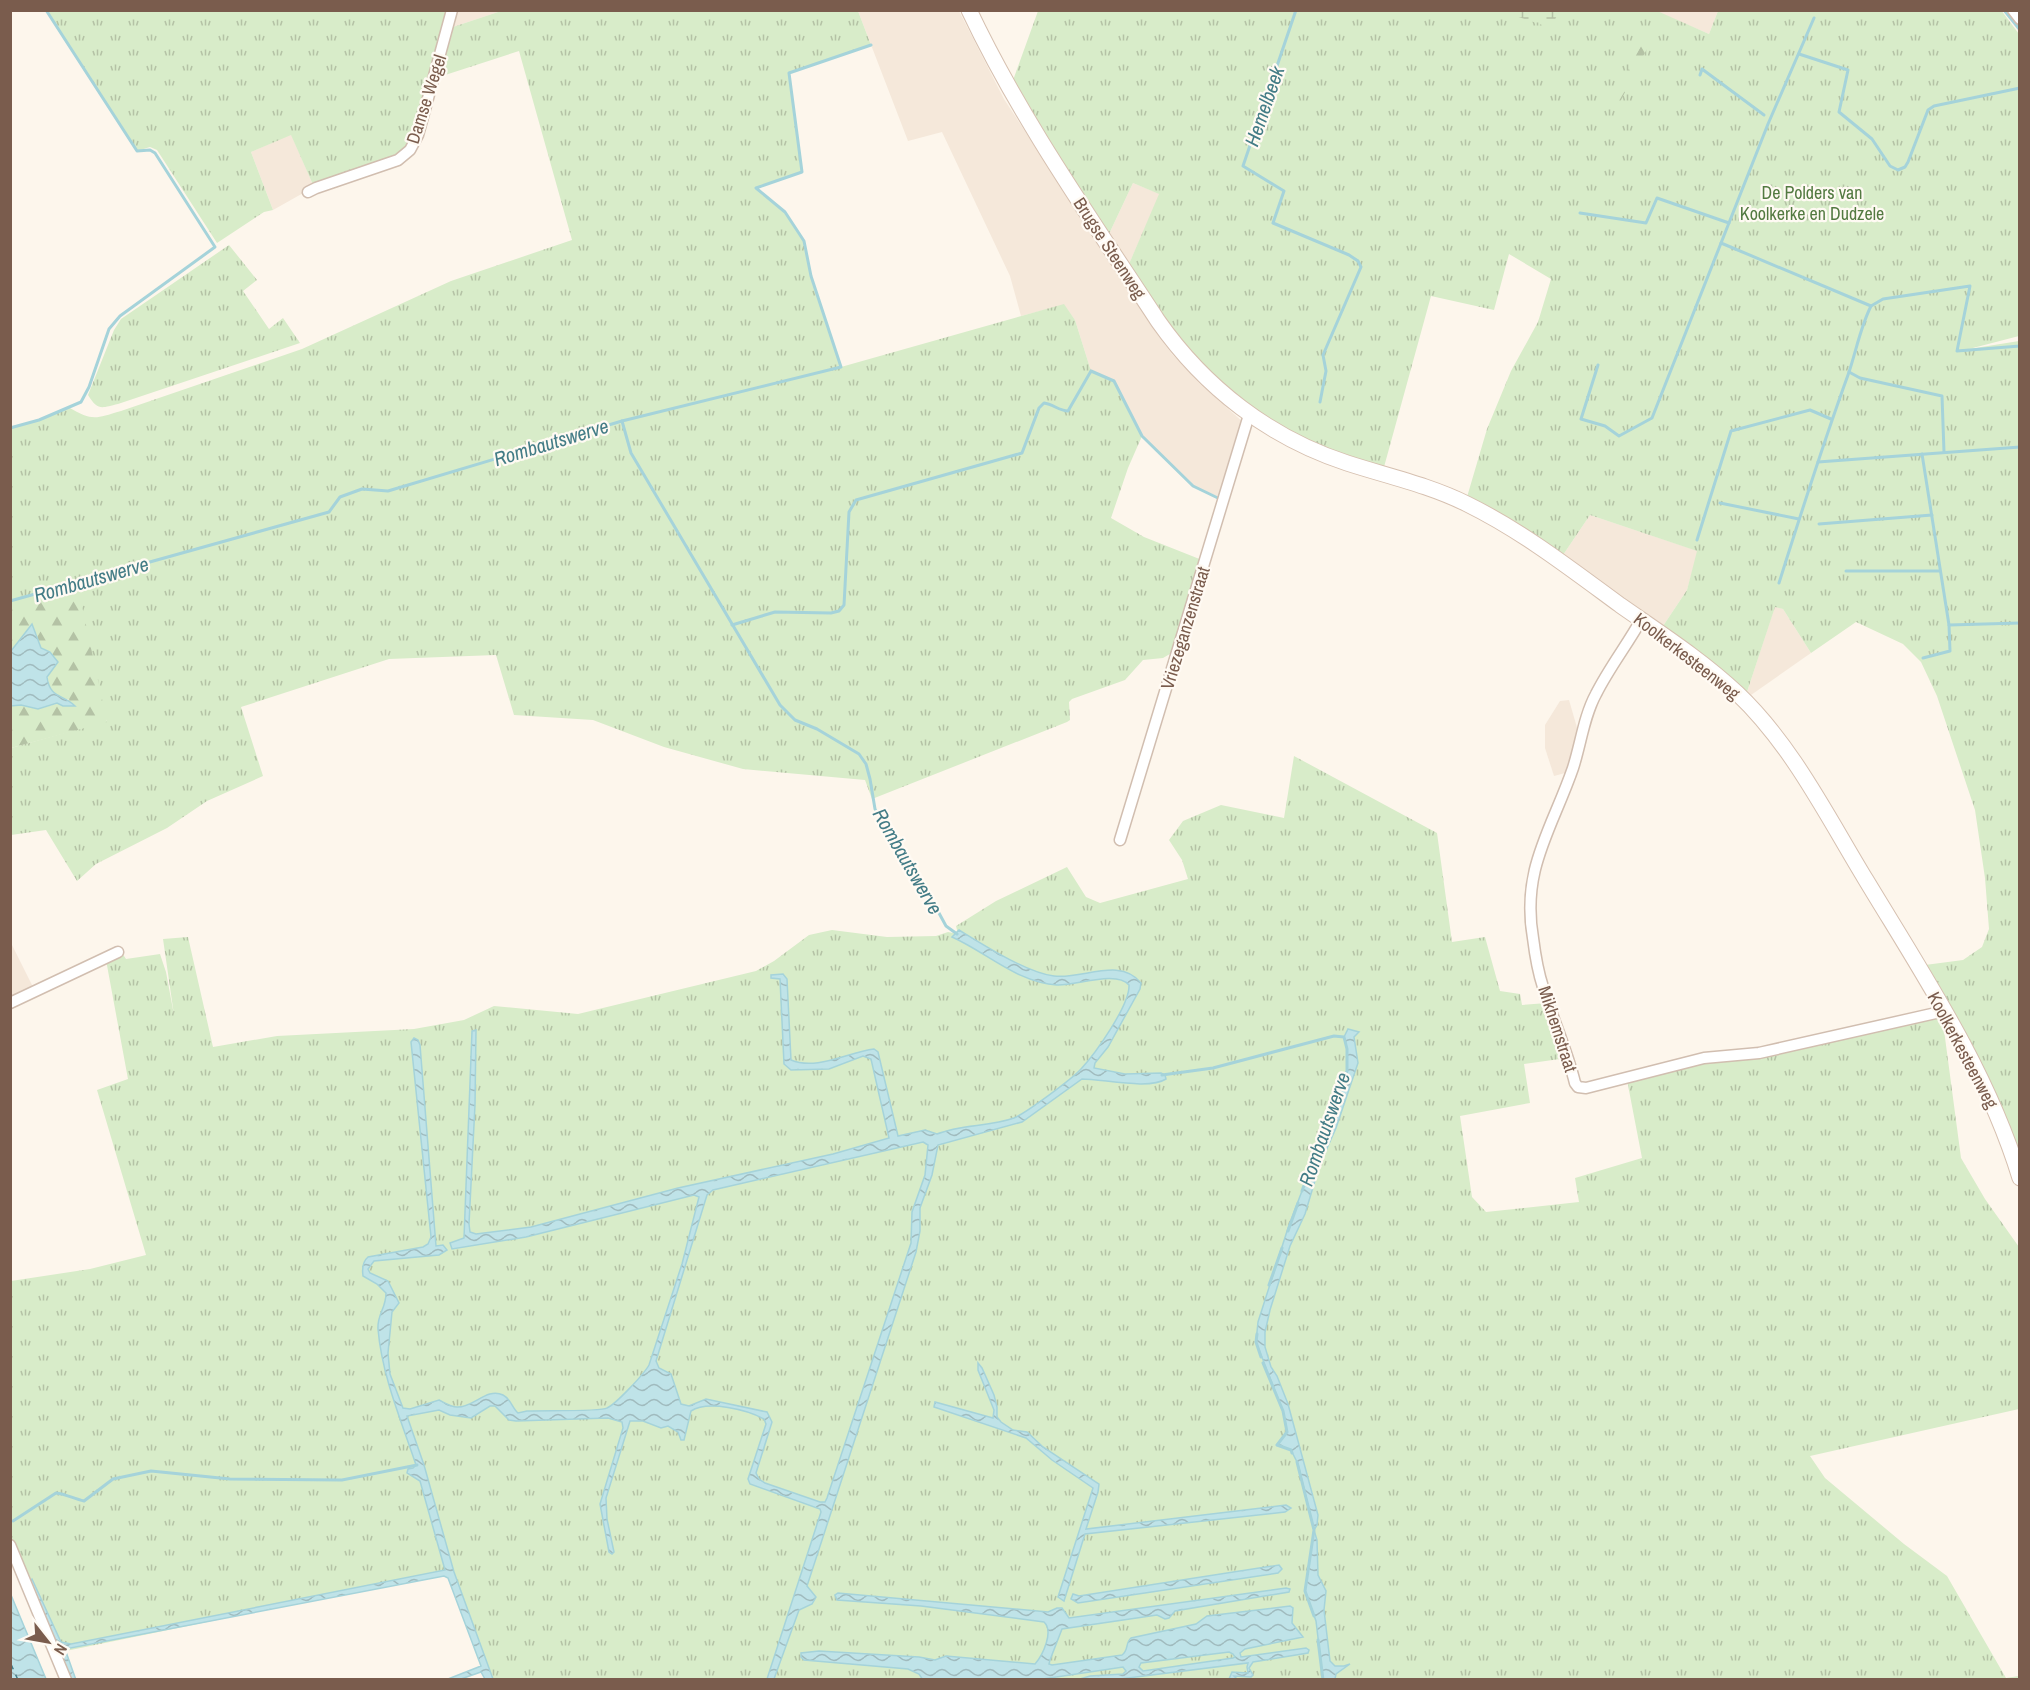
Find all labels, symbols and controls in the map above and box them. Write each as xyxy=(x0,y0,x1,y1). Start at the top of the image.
street label: Damse Wegel xyxy=(400,51,452,147)
water label: Hemelbeek xyxy=(1238,62,1291,150)
park label: De Polders van Koolkerke en Dudzele xyxy=(1740,180,1884,226)
street label: Brugse Steenweg xyxy=(1068,192,1153,304)
water label: Rombautswerve xyxy=(490,412,612,472)
water label: Rombautswerve xyxy=(30,550,152,608)
street label: Vriezeganzenstraat xyxy=(1154,563,1216,693)
street label: Koolkerkesteenweg xyxy=(1629,606,1746,706)
water label: Rombautswerve xyxy=(867,803,949,919)
street label: Mikhemstraat xyxy=(1532,983,1584,1075)
street label: Koolkerkesteenweg xyxy=(1922,987,2005,1113)
water label: Rombautswerve xyxy=(1292,1069,1356,1189)
north arrow xyxy=(18,1612,78,1672)
text: N xyxy=(49,1640,73,1659)

